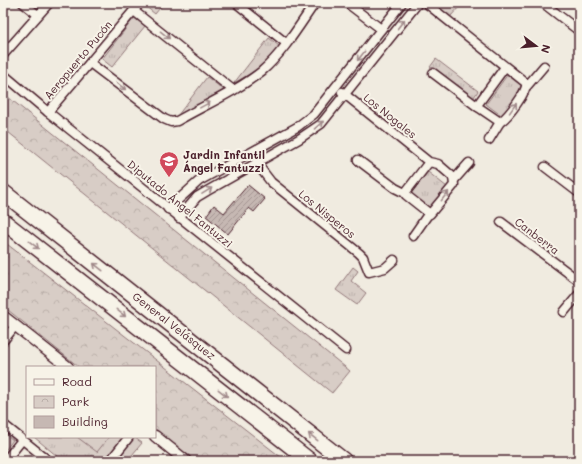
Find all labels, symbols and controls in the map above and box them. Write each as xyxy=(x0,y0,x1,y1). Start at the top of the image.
street label: Aeropuerto Pucón xyxy=(40,17,115,102)
one-way arrow xyxy=(397,19,405,30)
north arrow xyxy=(516,26,556,66)
one-way arrow xyxy=(159,31,170,39)
text: N xyxy=(538,43,554,55)
one-way arrow xyxy=(356,50,365,61)
one-way arrow xyxy=(116,82,127,91)
street label: Los Nogales xyxy=(361,90,420,142)
one-way arrow xyxy=(199,101,211,108)
one-way arrow xyxy=(509,102,517,113)
one-way arrow xyxy=(314,120,324,130)
place label: Jardin Infantil Ángel Fantuzzi xyxy=(183,147,265,175)
school or university icon: Jardin Infantil Ángel Fantuzzi xyxy=(158,150,180,178)
street label: Diputado Ángel Fantuzzi xyxy=(125,157,236,251)
street label: Los Nisperos xyxy=(296,186,359,241)
one-way arrow xyxy=(201,187,212,195)
one-way arrow xyxy=(441,191,449,202)
street label: Canberra xyxy=(512,214,563,257)
one-way arrow xyxy=(28,241,39,249)
one-way arrow xyxy=(93,263,104,271)
street label: General Velásquez xyxy=(130,288,219,363)
one-way arrow xyxy=(115,309,126,318)
legend xyxy=(26,366,156,438)
text: Road xyxy=(62,373,92,389)
one-way arrow xyxy=(218,389,229,398)
text: Park xyxy=(62,393,89,409)
text: Building xyxy=(62,413,108,429)
one-way arrow xyxy=(308,432,319,441)

